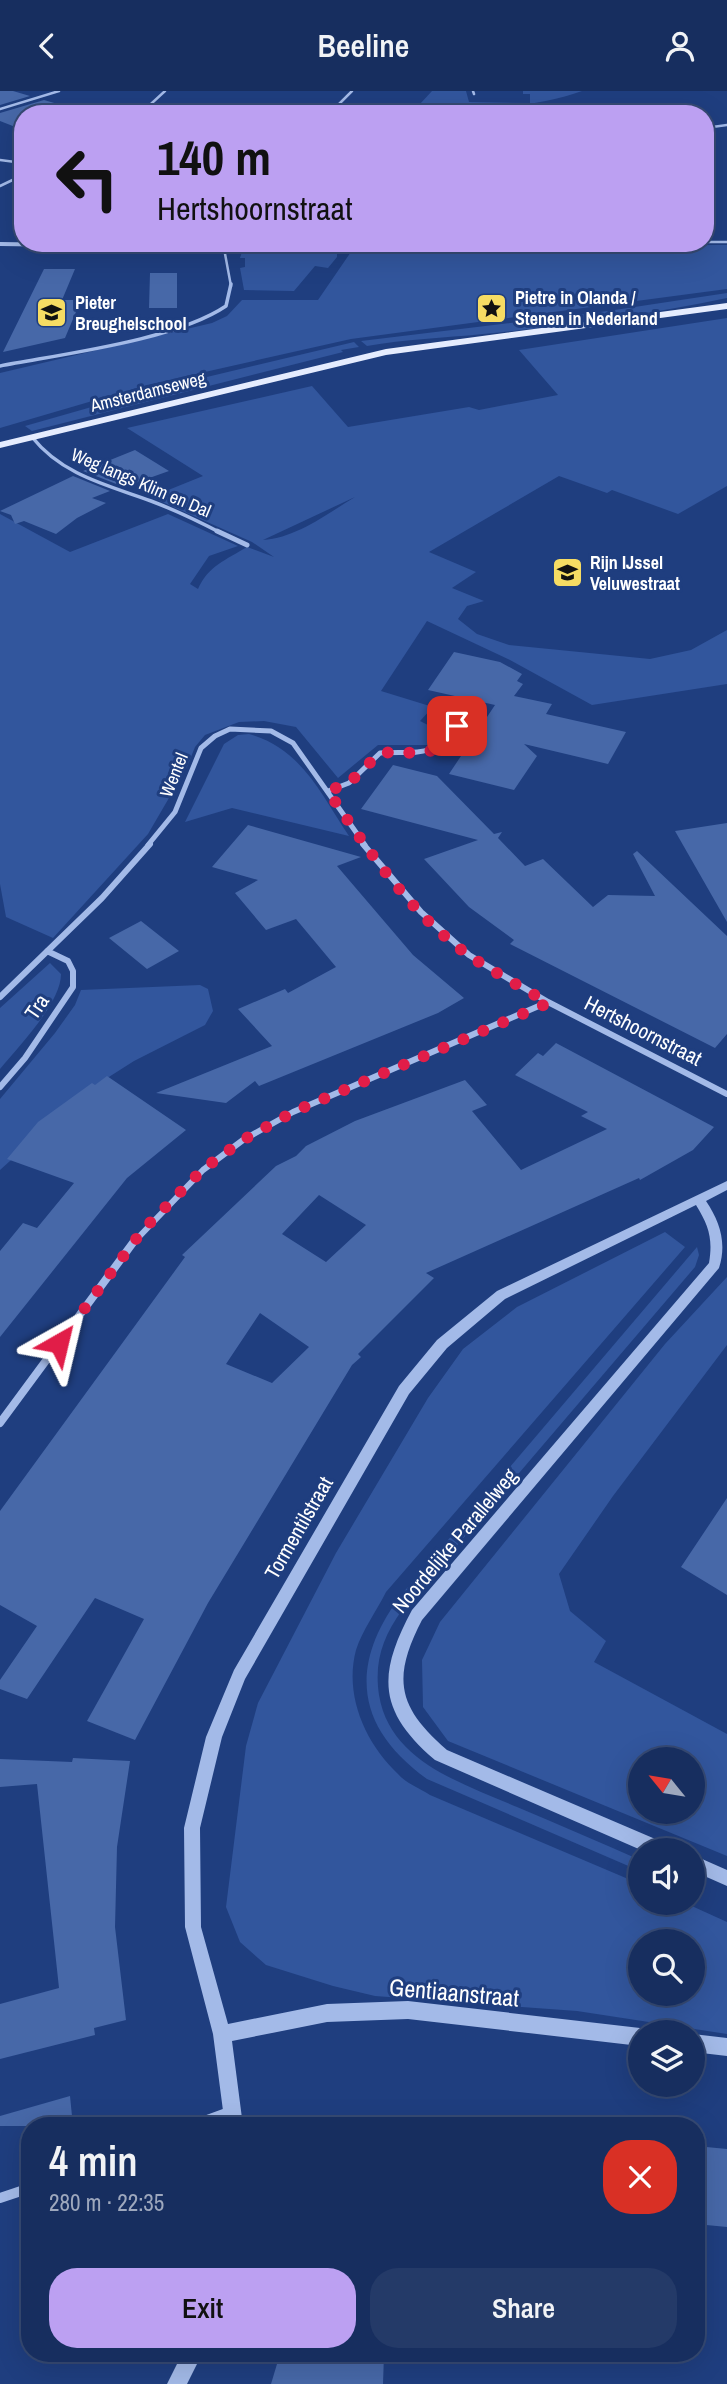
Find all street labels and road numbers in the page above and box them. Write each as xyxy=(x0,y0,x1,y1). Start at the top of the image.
street label: Amsterdamseweg xyxy=(87,365,209,418)
street label: Weg langs Klim en Dal xyxy=(67,442,215,523)
street label: Wentel xyxy=(153,749,194,801)
street label: Tra xyxy=(18,988,56,1025)
street label: Hertshoornstraat xyxy=(580,989,707,1073)
street label: Noordelijke Parallelweg xyxy=(385,1462,524,1619)
street label: Tormentilstraat xyxy=(258,1471,340,1584)
street label: Gentiaanstraat xyxy=(388,1970,521,2014)

